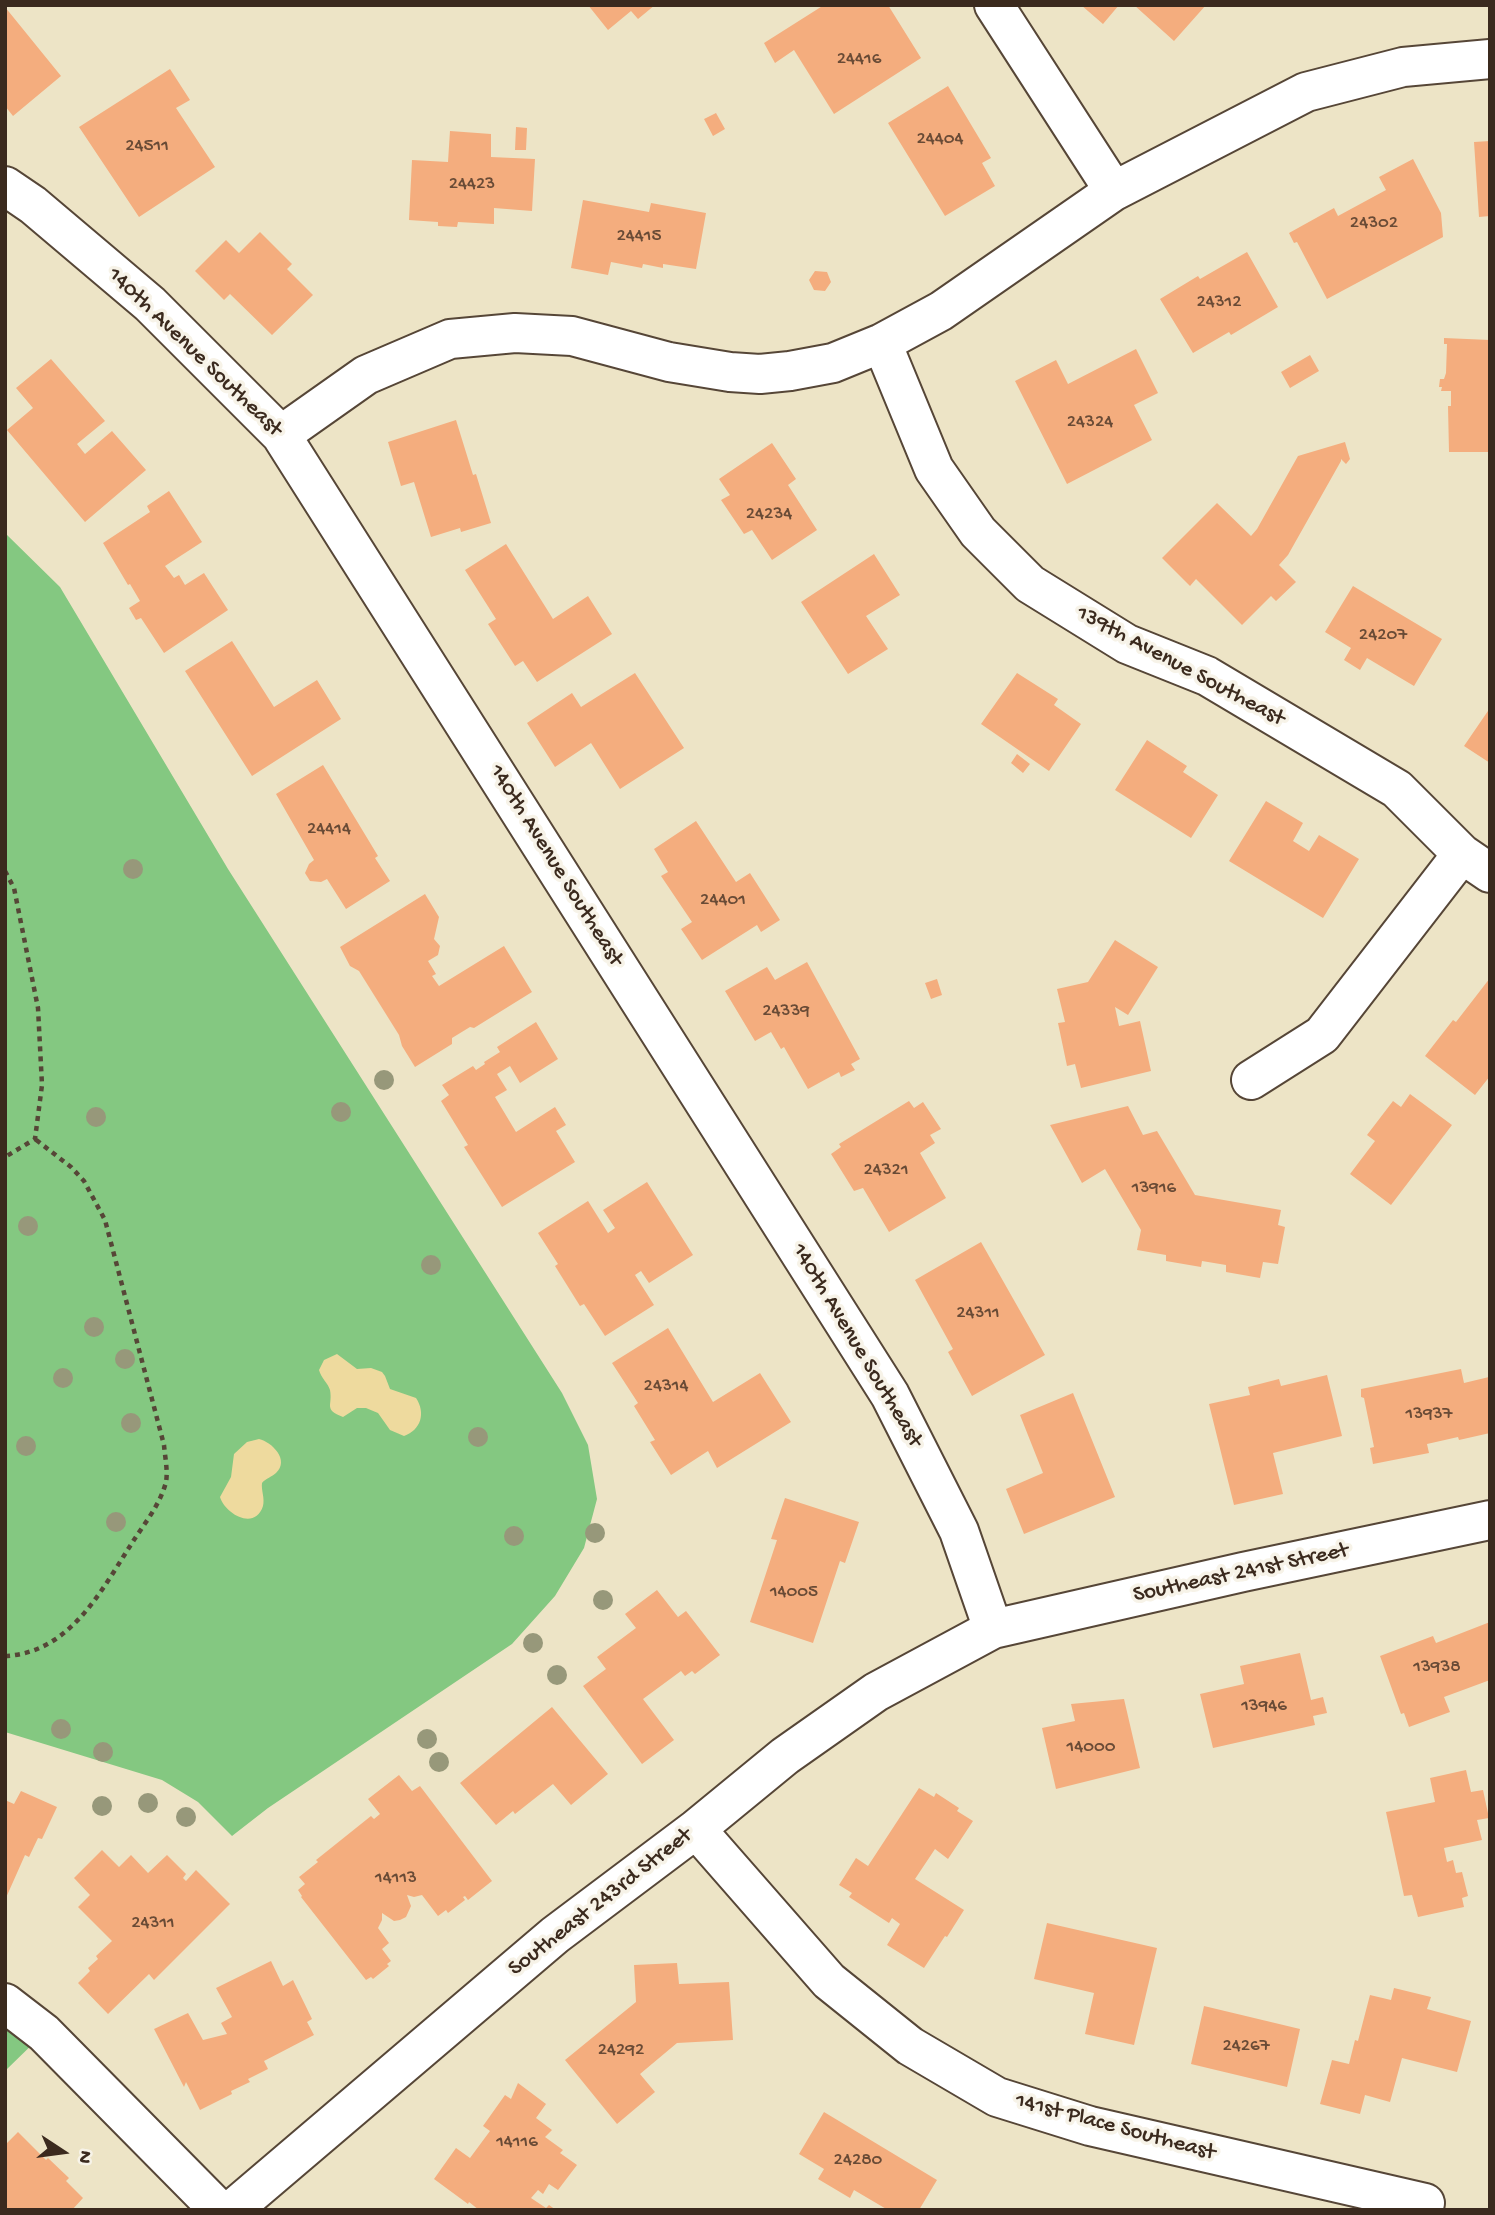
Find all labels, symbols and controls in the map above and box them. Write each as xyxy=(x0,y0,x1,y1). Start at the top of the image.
house number: 24416 xyxy=(837,49,881,71)
house number: 24404 xyxy=(916,129,964,151)
house number: 24511 xyxy=(125,136,169,158)
house number: 24423 xyxy=(449,174,495,196)
house number: 24302 xyxy=(1350,213,1398,235)
house number: 24415 xyxy=(617,226,661,248)
street label: 140th Avenue Southeast xyxy=(101,262,287,444)
house number: 24312 xyxy=(1196,292,1242,314)
house number: 24324 xyxy=(1067,412,1113,434)
house number: 24234 xyxy=(746,504,792,526)
street label: 139th Avenue Southeast xyxy=(1071,600,1289,734)
house number: 24207 xyxy=(1359,625,1407,647)
street label: 140th Avenue Southeast xyxy=(482,760,628,972)
house number: 24414 xyxy=(307,819,351,841)
house number: 24401 xyxy=(700,890,746,912)
house number: 24339 xyxy=(762,1001,810,1023)
house number: 24321 xyxy=(863,1160,909,1182)
house number: 13916 xyxy=(1132,1178,1176,1200)
street label: 140th Avenue Southeast xyxy=(784,1239,928,1453)
house number: 24311 xyxy=(956,1303,1000,1325)
house number: 24314 xyxy=(644,1376,688,1398)
house number: 13937 xyxy=(1406,1404,1452,1426)
street label: Southeast 241st Street xyxy=(1131,1538,1351,1610)
house number: 14005 xyxy=(770,1582,818,1604)
house number: 13938 xyxy=(1413,1657,1461,1679)
house number: 13946 xyxy=(1241,1696,1287,1718)
house number: 14000 xyxy=(1066,1737,1116,1759)
street label: Southeast 243rd Street xyxy=(504,1823,698,1983)
house number: 14113 xyxy=(375,1868,417,1890)
house number: 24311 xyxy=(131,1913,175,1935)
house number: 24267 xyxy=(1222,2036,1270,2058)
house number: 24292 xyxy=(598,2040,644,2062)
street label: 141st Place Southeast xyxy=(1012,2088,1218,2168)
north arrow xyxy=(28,2117,98,2187)
house number: 14116 xyxy=(496,2132,538,2154)
text: N xyxy=(71,2148,97,2165)
house number: 24280 xyxy=(834,2150,882,2172)

